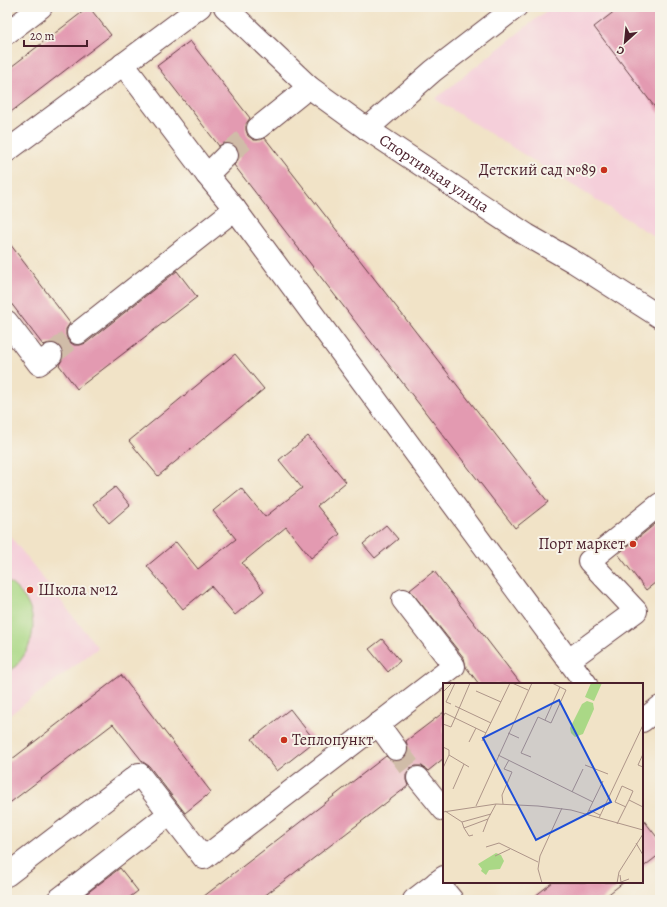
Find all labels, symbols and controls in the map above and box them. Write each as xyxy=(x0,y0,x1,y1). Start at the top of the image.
scale bar xyxy=(24,22,87,48)
north arrow xyxy=(605,22,645,62)
text: 20 m xyxy=(30,28,54,44)
text: С xyxy=(614,42,627,59)
street label: Спортивная улица xyxy=(375,129,494,218)
place label: Детский сад №89 xyxy=(479,159,596,181)
marker: Детский сад №89 xyxy=(599,165,609,175)
place label: Порт маркет xyxy=(538,533,625,555)
marker: Порт маркет xyxy=(628,539,638,549)
place label: Школа №12 xyxy=(38,579,118,601)
marker: Школа №12 xyxy=(25,585,35,595)
inset map xyxy=(443,683,643,883)
place label: Теплопункт xyxy=(292,729,373,751)
marker: Теплопункт xyxy=(279,735,289,745)

